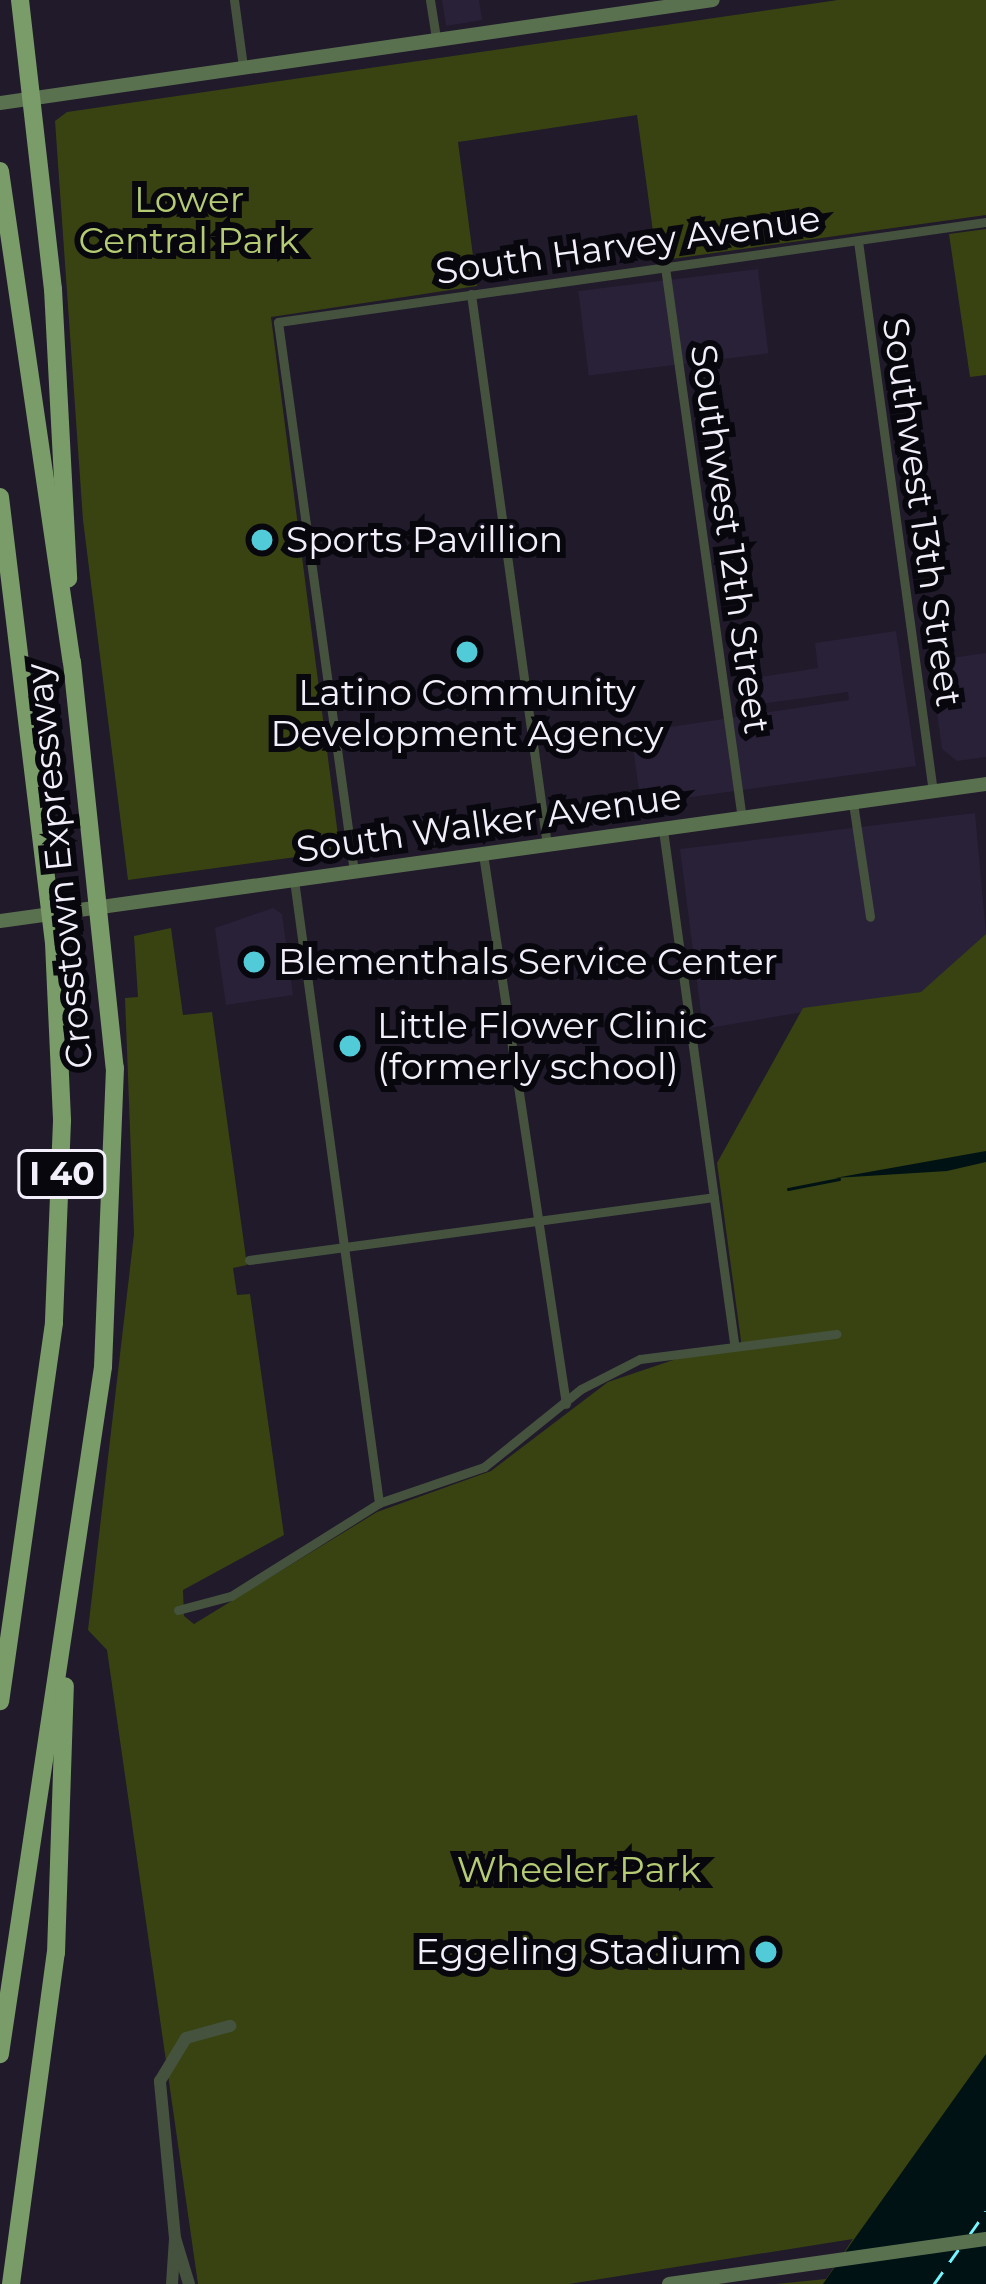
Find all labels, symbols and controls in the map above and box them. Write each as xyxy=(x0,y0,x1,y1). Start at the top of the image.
park label: Lower Central Park xyxy=(79,177,299,262)
street label: South Harvey Avenue xyxy=(433,197,823,293)
street label: Southwest 13th Street xyxy=(873,315,971,709)
street label: Southwest 12th Street xyxy=(681,342,779,736)
place label: Sports Pavillion xyxy=(286,518,563,562)
marker: Sports Pavillion xyxy=(249,527,275,553)
marker: Latino Community Development Agency xyxy=(454,639,480,665)
street label: Crosstown Expressway xyxy=(16,661,102,1071)
place label: Latino Community Development Agency xyxy=(271,670,663,755)
street label: South Walker Avenue xyxy=(294,775,684,871)
place label: Blementhals Service Center xyxy=(278,940,778,984)
marker: Blementhals Service Center xyxy=(241,949,267,975)
place label: Little Flower Clinic (formerly school) xyxy=(377,1003,708,1088)
marker: Little Flower Clinic (formerly school) xyxy=(334,1030,366,1062)
road number: I 40 xyxy=(17,1147,107,1201)
park label: Wheeler Park xyxy=(457,1848,701,1892)
place label: Eggeling Stadium xyxy=(416,1930,742,1974)
marker: Eggeling Stadium xyxy=(753,1939,779,1965)

